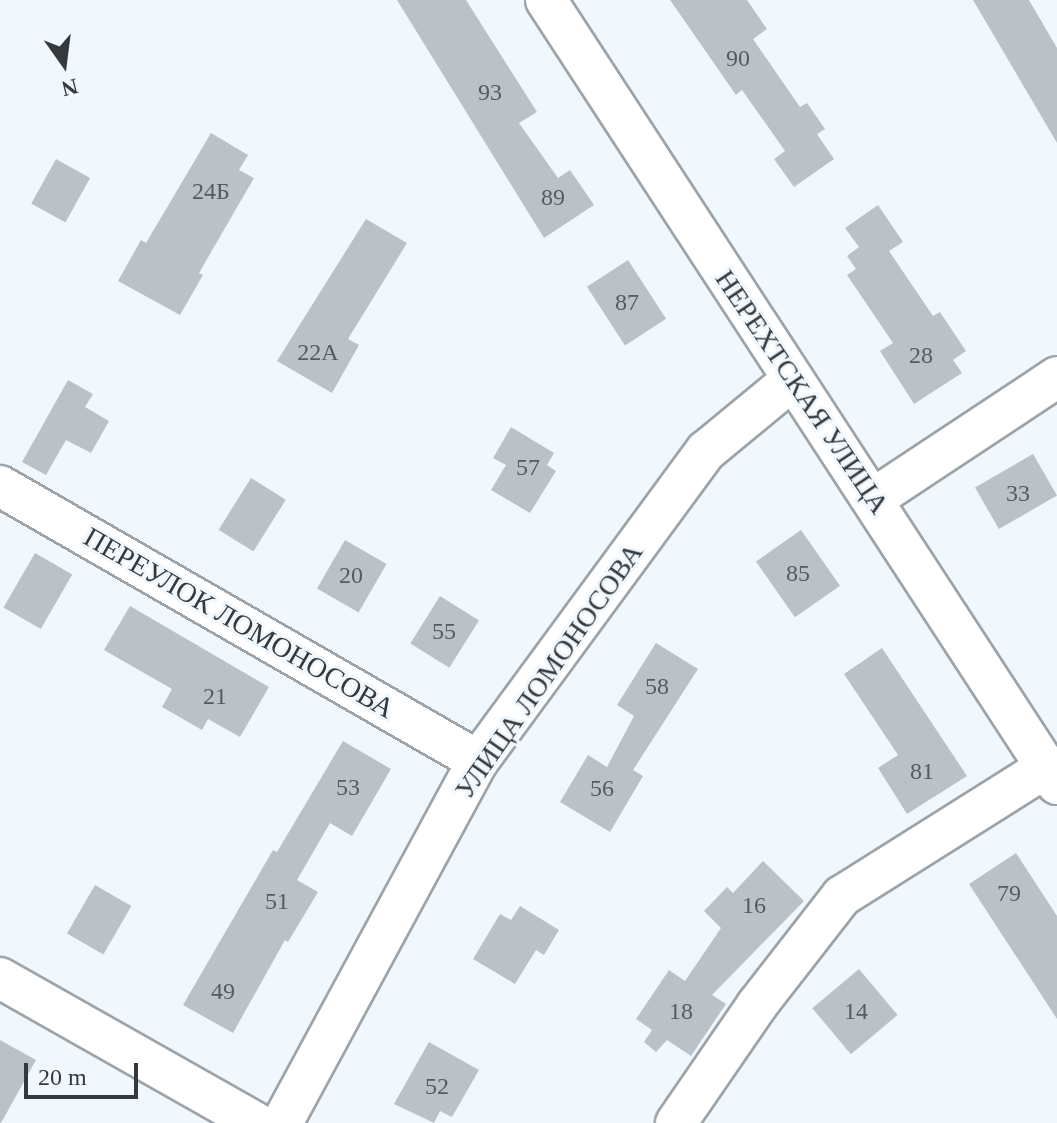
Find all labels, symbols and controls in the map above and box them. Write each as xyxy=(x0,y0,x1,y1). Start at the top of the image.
north arrow xyxy=(24,24,104,104)
house number: 90 xyxy=(726,45,750,73)
text: N xyxy=(59,74,81,102)
house number: 93 xyxy=(478,79,502,107)
house number: 24Б xyxy=(192,178,230,206)
house number: 89 xyxy=(541,184,565,212)
street label: НЕРЕХТСКАЯ УЛИЦА xyxy=(708,264,896,520)
house number: 87 xyxy=(615,289,639,317)
house number: 22А xyxy=(297,339,339,367)
house number: 28 xyxy=(909,342,933,370)
house number: 57 xyxy=(516,454,540,482)
house number: 33 xyxy=(1006,480,1030,508)
street label: ПЕРЕУЛОК ЛОМОНОСОВА xyxy=(78,520,400,726)
street label: УЛИЦА ЛОМОНОСОВА xyxy=(448,537,650,805)
house number: 85 xyxy=(786,560,810,588)
house number: 20 xyxy=(339,562,363,590)
house number: 55 xyxy=(432,618,456,646)
house number: 58 xyxy=(645,673,669,701)
house number: 21 xyxy=(203,683,227,711)
house number: 81 xyxy=(910,758,934,786)
house number: 53 xyxy=(336,774,360,802)
house number: 56 xyxy=(590,775,614,803)
house number: 79 xyxy=(997,880,1021,908)
house number: 51 xyxy=(265,888,289,916)
house number: 16 xyxy=(742,892,766,920)
house number: 49 xyxy=(211,978,235,1006)
house number: 18 xyxy=(669,998,693,1026)
house number: 14 xyxy=(844,998,868,1026)
scale bar xyxy=(28,1047,142,1097)
text: 20 m xyxy=(38,1064,87,1090)
house number: 52 xyxy=(425,1073,449,1101)

